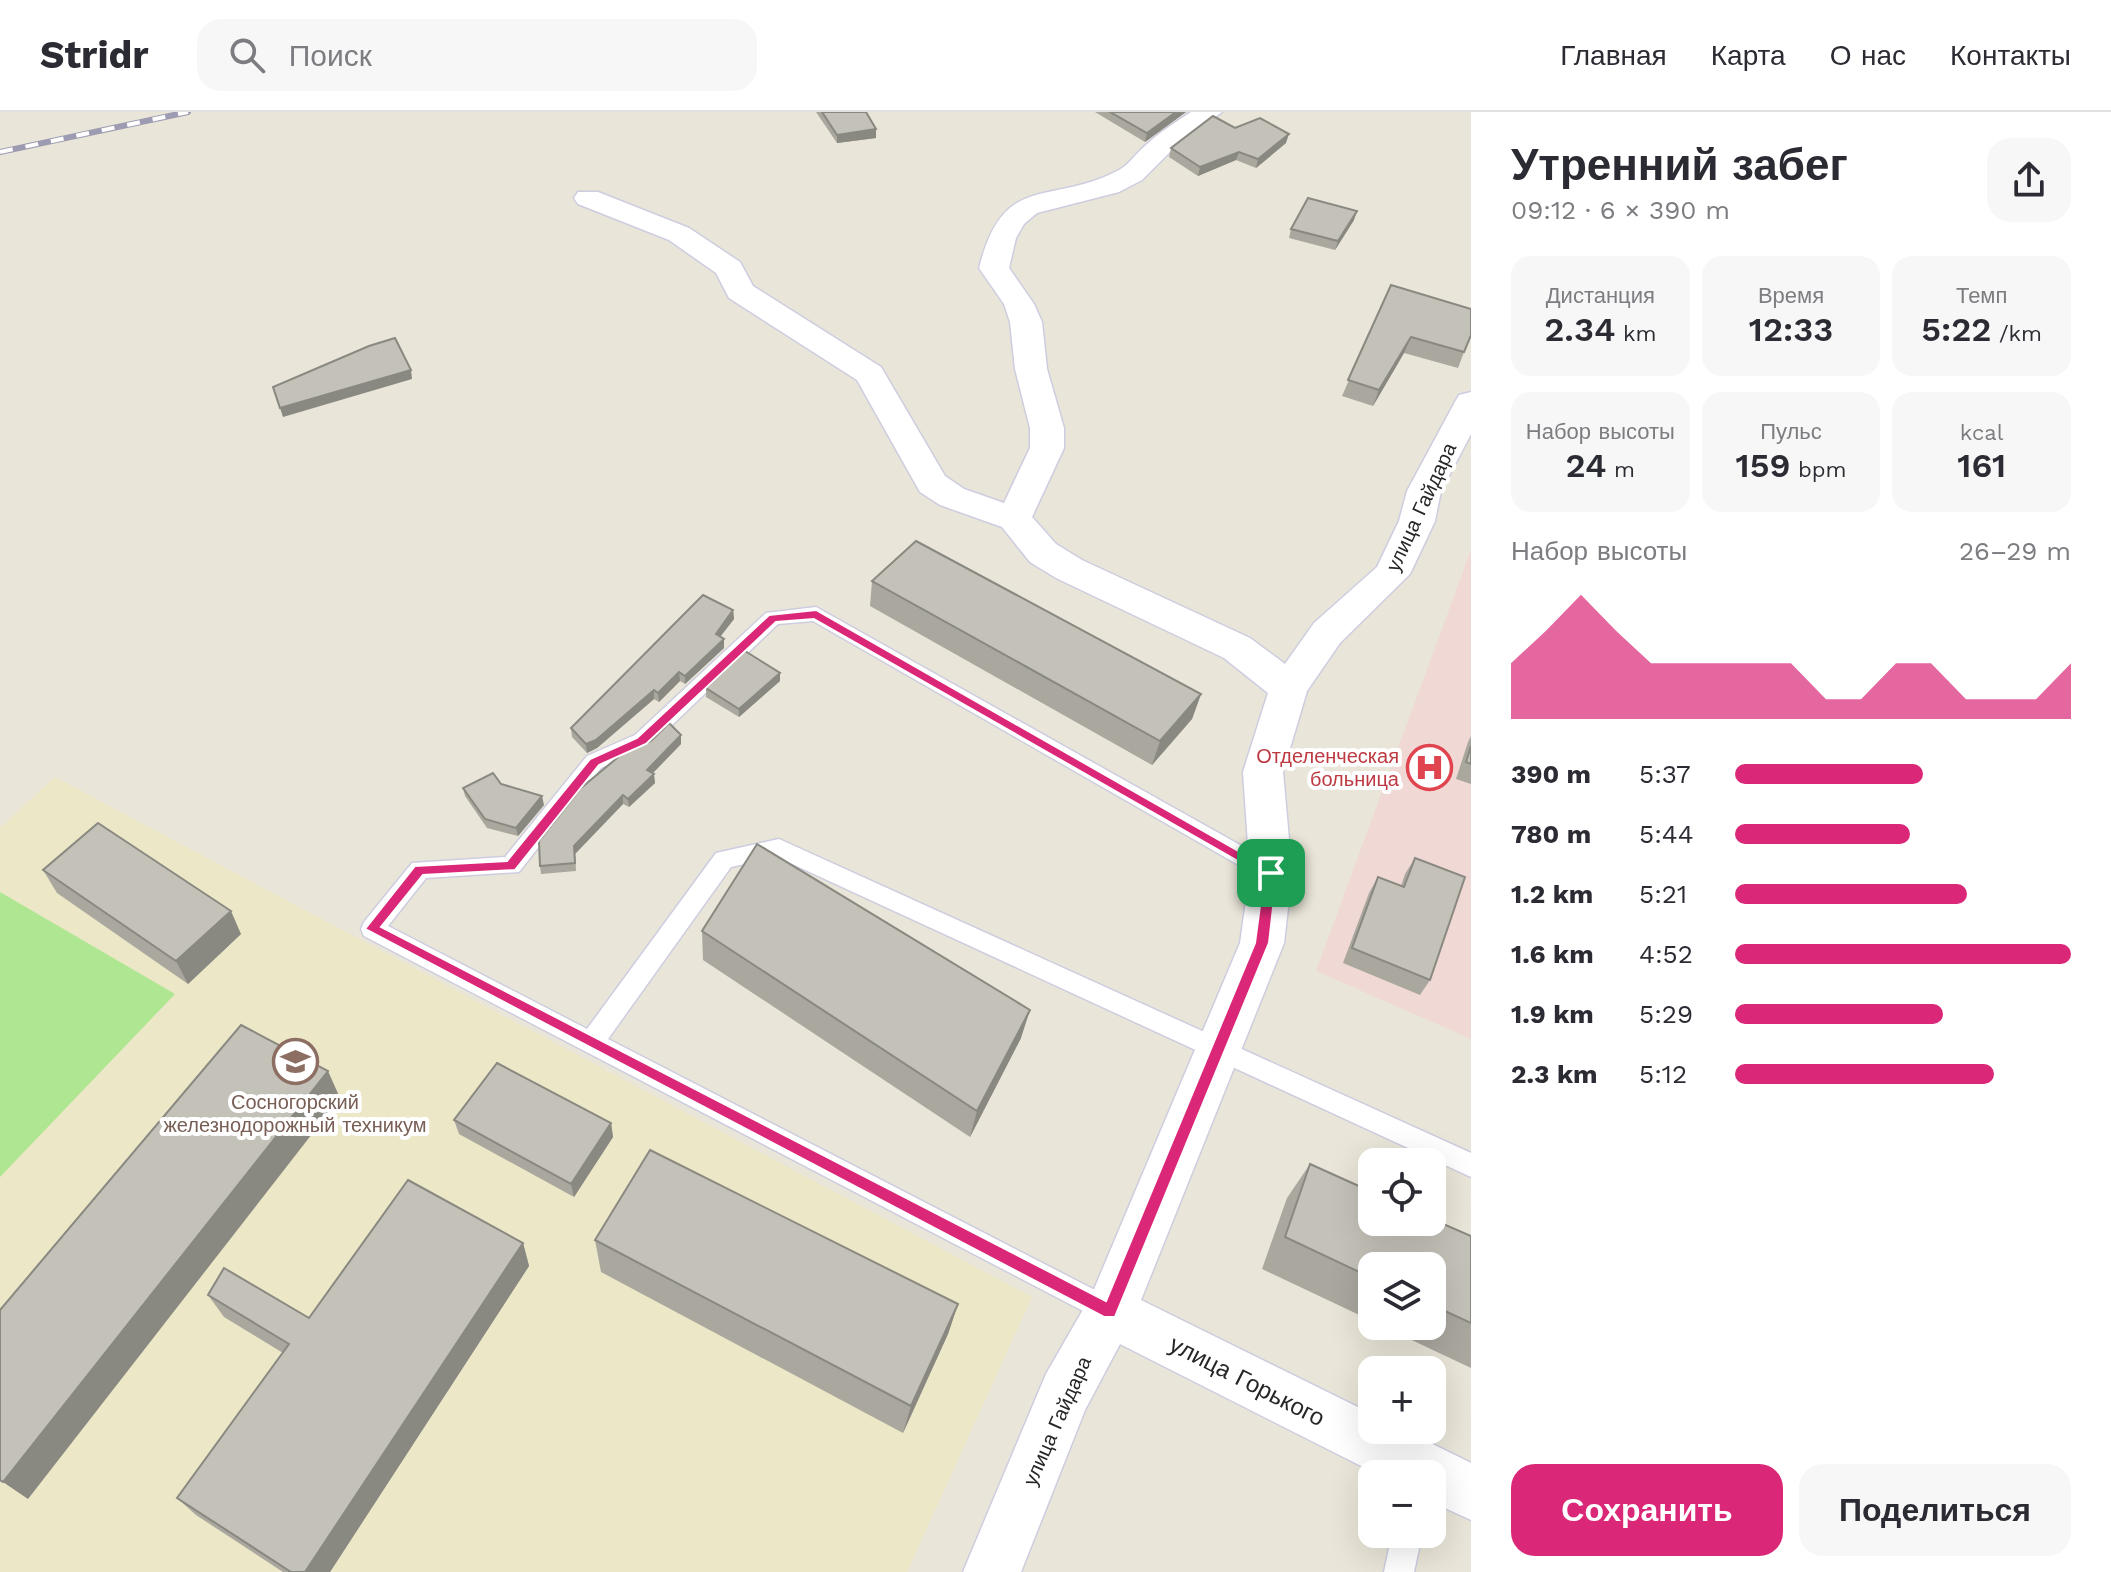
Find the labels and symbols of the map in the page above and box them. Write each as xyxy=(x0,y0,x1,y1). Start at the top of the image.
street label: улица Гайдара xyxy=(1381,438,1462,575)
place label: Отделенческая больница xyxy=(1256,744,1400,791)
hospital icon: Отделенческая больница xyxy=(1406,744,1454,792)
pin xyxy=(1237,839,1305,907)
school or university icon: Сосногорский железнодорожный техникум xyxy=(271,1038,319,1086)
place label: Сосногорский железнодорожный техникум xyxy=(163,1090,427,1137)
street label: улица Горького xyxy=(1165,1330,1329,1432)
street label: улица Гайдара xyxy=(1018,1352,1097,1489)

